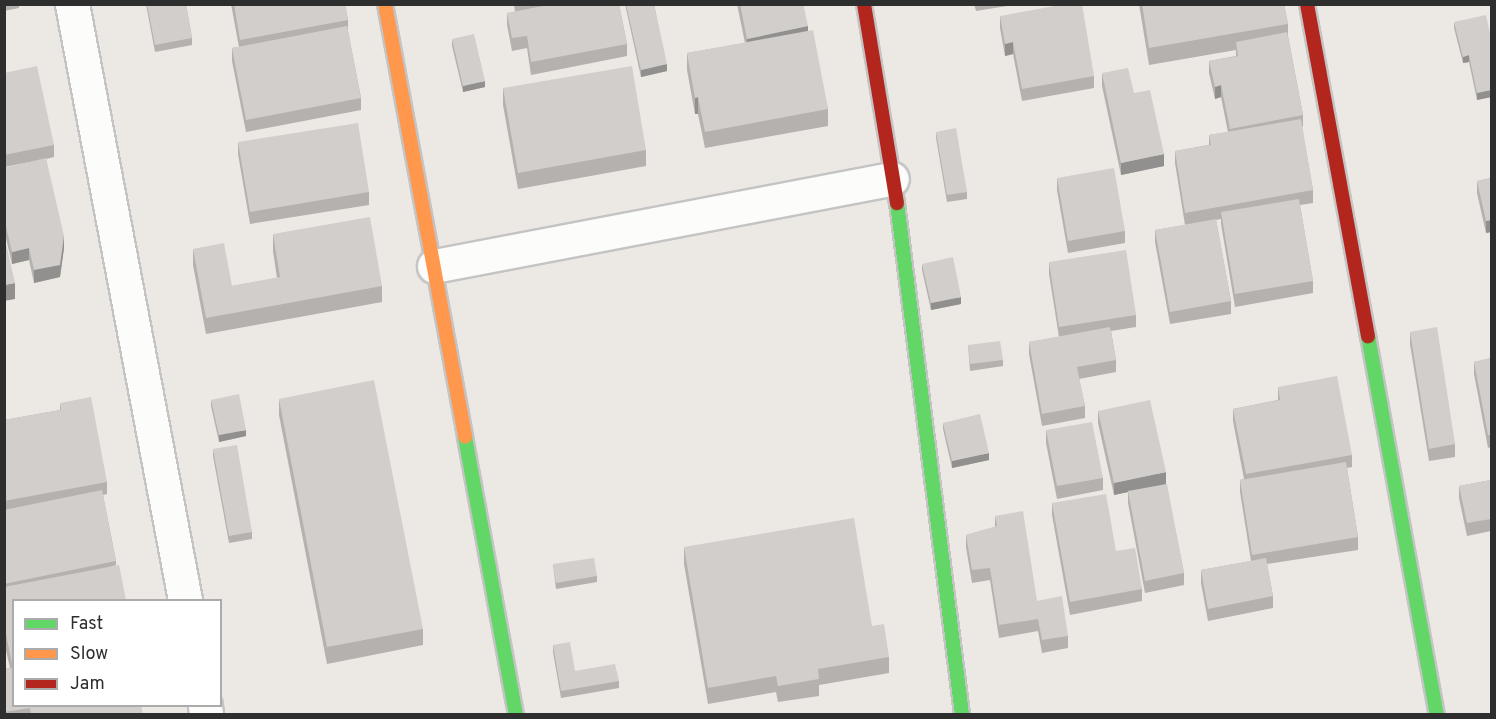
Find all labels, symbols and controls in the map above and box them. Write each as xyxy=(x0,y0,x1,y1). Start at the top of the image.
legend xyxy=(12,599,222,707)
text: Fast xyxy=(70,613,103,636)
text: Slow xyxy=(70,643,108,666)
text: Jam xyxy=(70,673,105,696)

